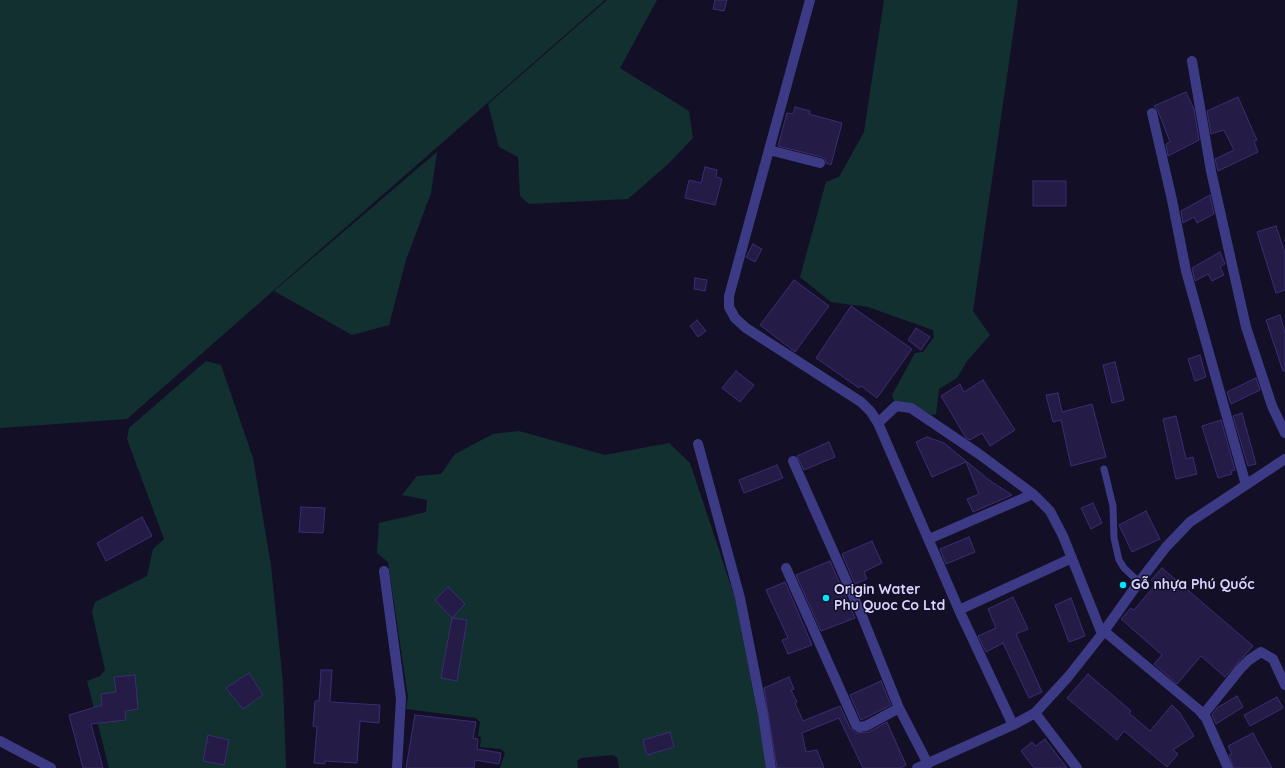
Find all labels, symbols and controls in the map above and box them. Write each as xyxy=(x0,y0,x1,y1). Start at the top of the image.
place label: Gỗ nhựa Phú Quốc xyxy=(1131,577,1254,593)
marker: Gỗ nhựa Phú Quốc xyxy=(1118,580,1128,590)
place label: Origin Water Phu Quoc Co Ltd xyxy=(834,582,945,614)
marker: Origin Water Phu Quoc Co Ltd xyxy=(821,593,831,603)

